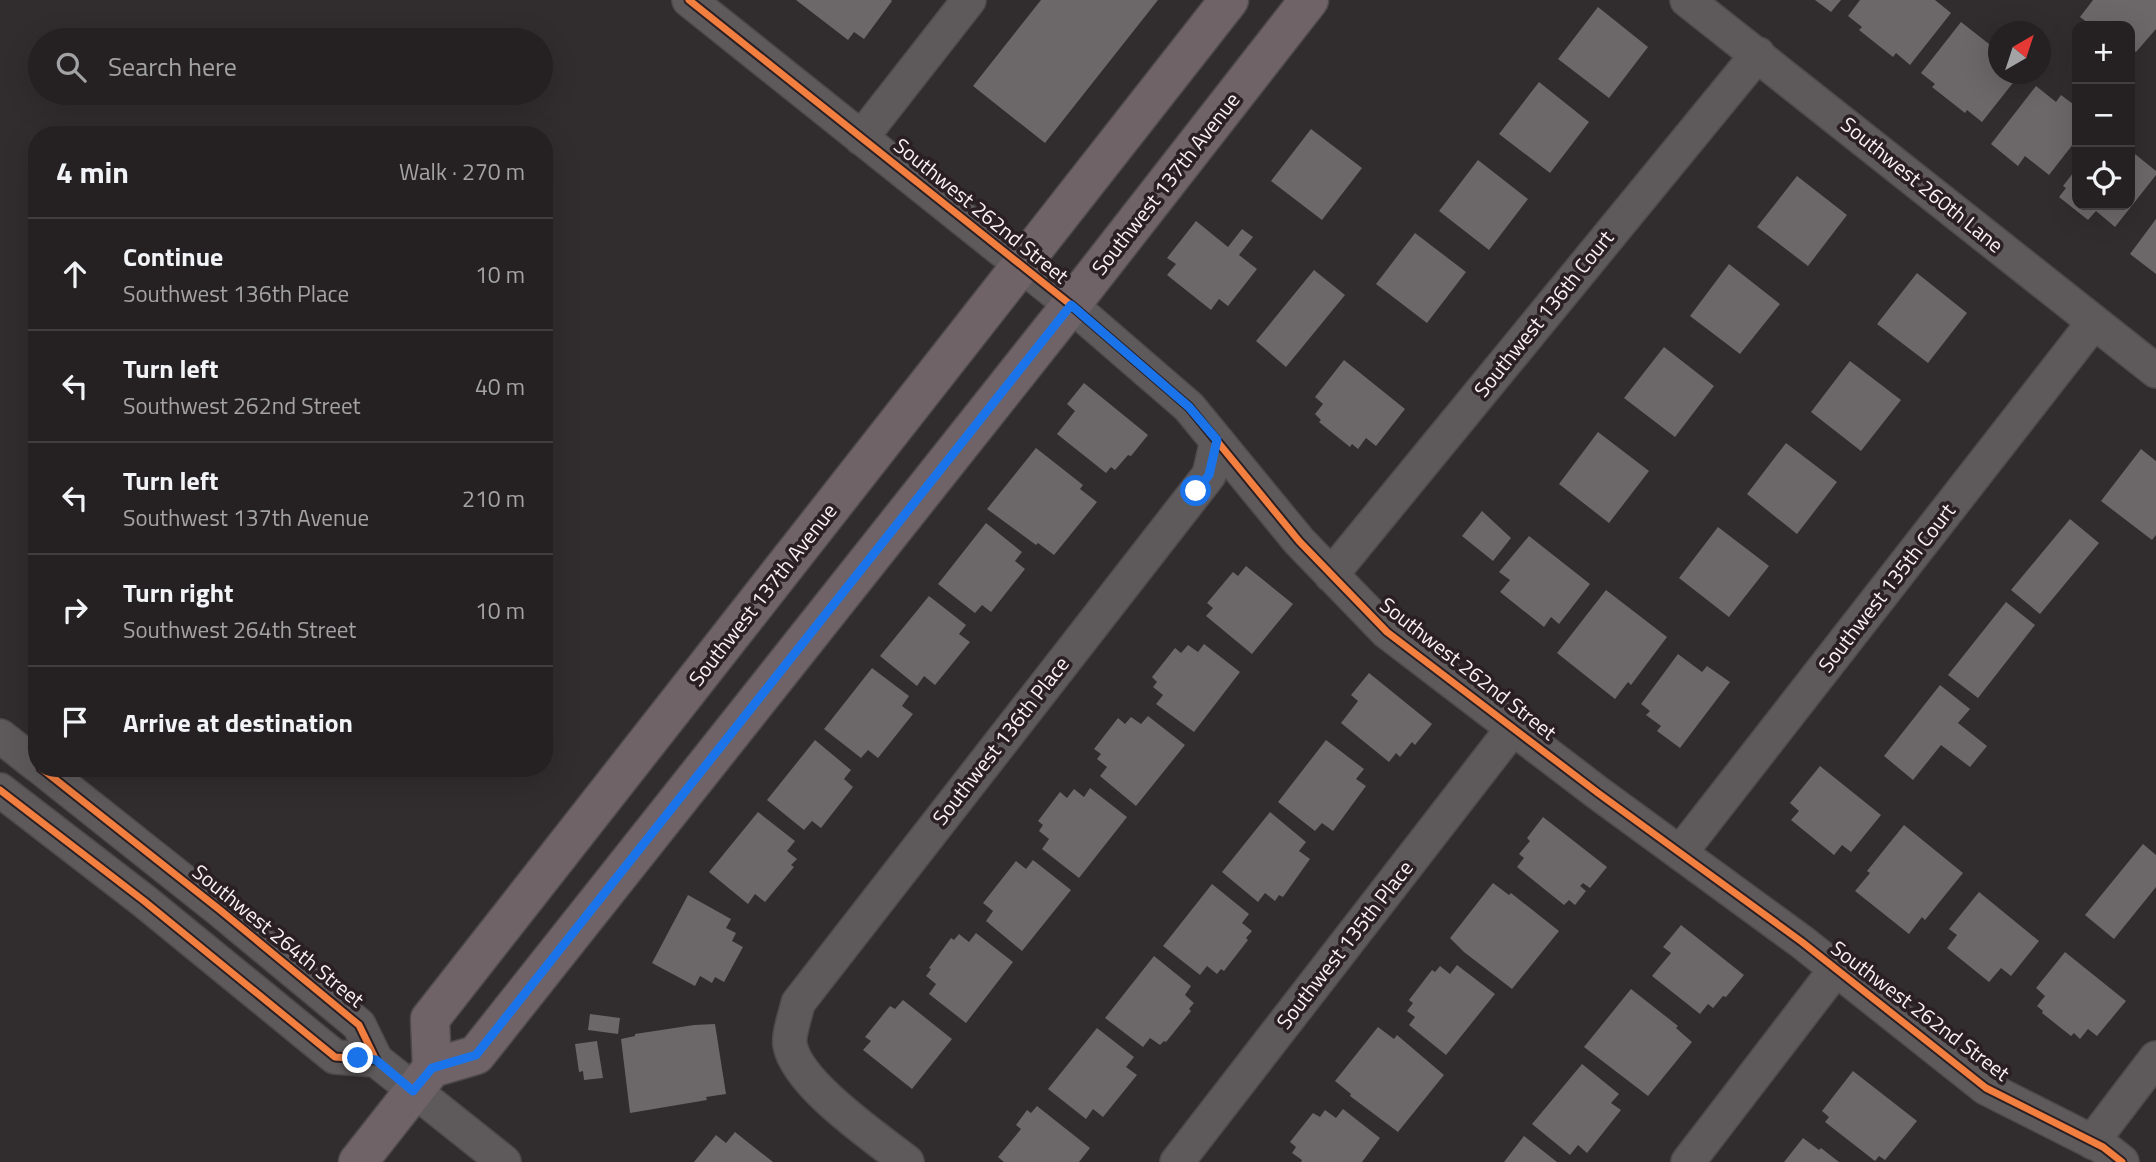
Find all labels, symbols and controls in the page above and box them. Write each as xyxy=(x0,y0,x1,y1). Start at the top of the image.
north arrow xyxy=(1988,21,2051,84)
map controls xyxy=(2072,21,2135,210)
button: + xyxy=(2072,21,2135,84)
search box xyxy=(28,28,553,105)
text: Search here xyxy=(108,47,237,86)
icon: search xyxy=(52,48,90,86)
button: − xyxy=(2072,84,2135,147)
street label: Southwest 137th Avenue xyxy=(1083,85,1247,282)
street label: Southwest 260th Lane xyxy=(1834,108,2011,260)
street label: Southwest 262nd Street xyxy=(887,130,1076,291)
button: locate xyxy=(2072,147,2135,210)
text: 4 min xyxy=(56,149,129,195)
text: Walk · 270 m xyxy=(399,154,525,189)
street label: Southwest 136th Court xyxy=(1466,222,1621,404)
text: Continue xyxy=(123,237,223,276)
icon: ahead xyxy=(56,255,94,293)
text: 10 m xyxy=(475,257,525,292)
text: Southwest 136th Place xyxy=(123,276,349,311)
text: Turn left xyxy=(123,349,218,388)
icon: left xyxy=(56,367,94,405)
text: 40 m xyxy=(475,369,525,404)
text: Southwest 262nd Street xyxy=(123,388,361,423)
text: Turn left xyxy=(123,461,218,500)
route start xyxy=(1180,475,1211,506)
icon: left xyxy=(56,479,94,517)
text: 210 m xyxy=(462,481,525,516)
street label: Southwest 135th Court xyxy=(1810,495,1963,679)
street label: Southwest 137th Avenue xyxy=(680,496,844,693)
text: Southwest 137th Avenue xyxy=(123,500,369,535)
text: Turn right xyxy=(123,573,234,612)
street label: Southwest 262nd Street xyxy=(1373,589,1564,748)
icon: right xyxy=(56,591,94,629)
text: 10 m xyxy=(475,593,525,628)
text: Southwest 264th Street xyxy=(123,612,356,647)
street label: Southwest 136th Place xyxy=(924,649,1076,832)
icon: arrive xyxy=(56,703,94,741)
text: Arrive at destination xyxy=(123,703,353,742)
street label: Southwest 135th Place xyxy=(1268,853,1420,1036)
street label: Southwest 264th Street xyxy=(186,856,372,1015)
street label: Southwest 262nd Street xyxy=(1824,932,2017,1089)
route end xyxy=(342,1042,373,1073)

